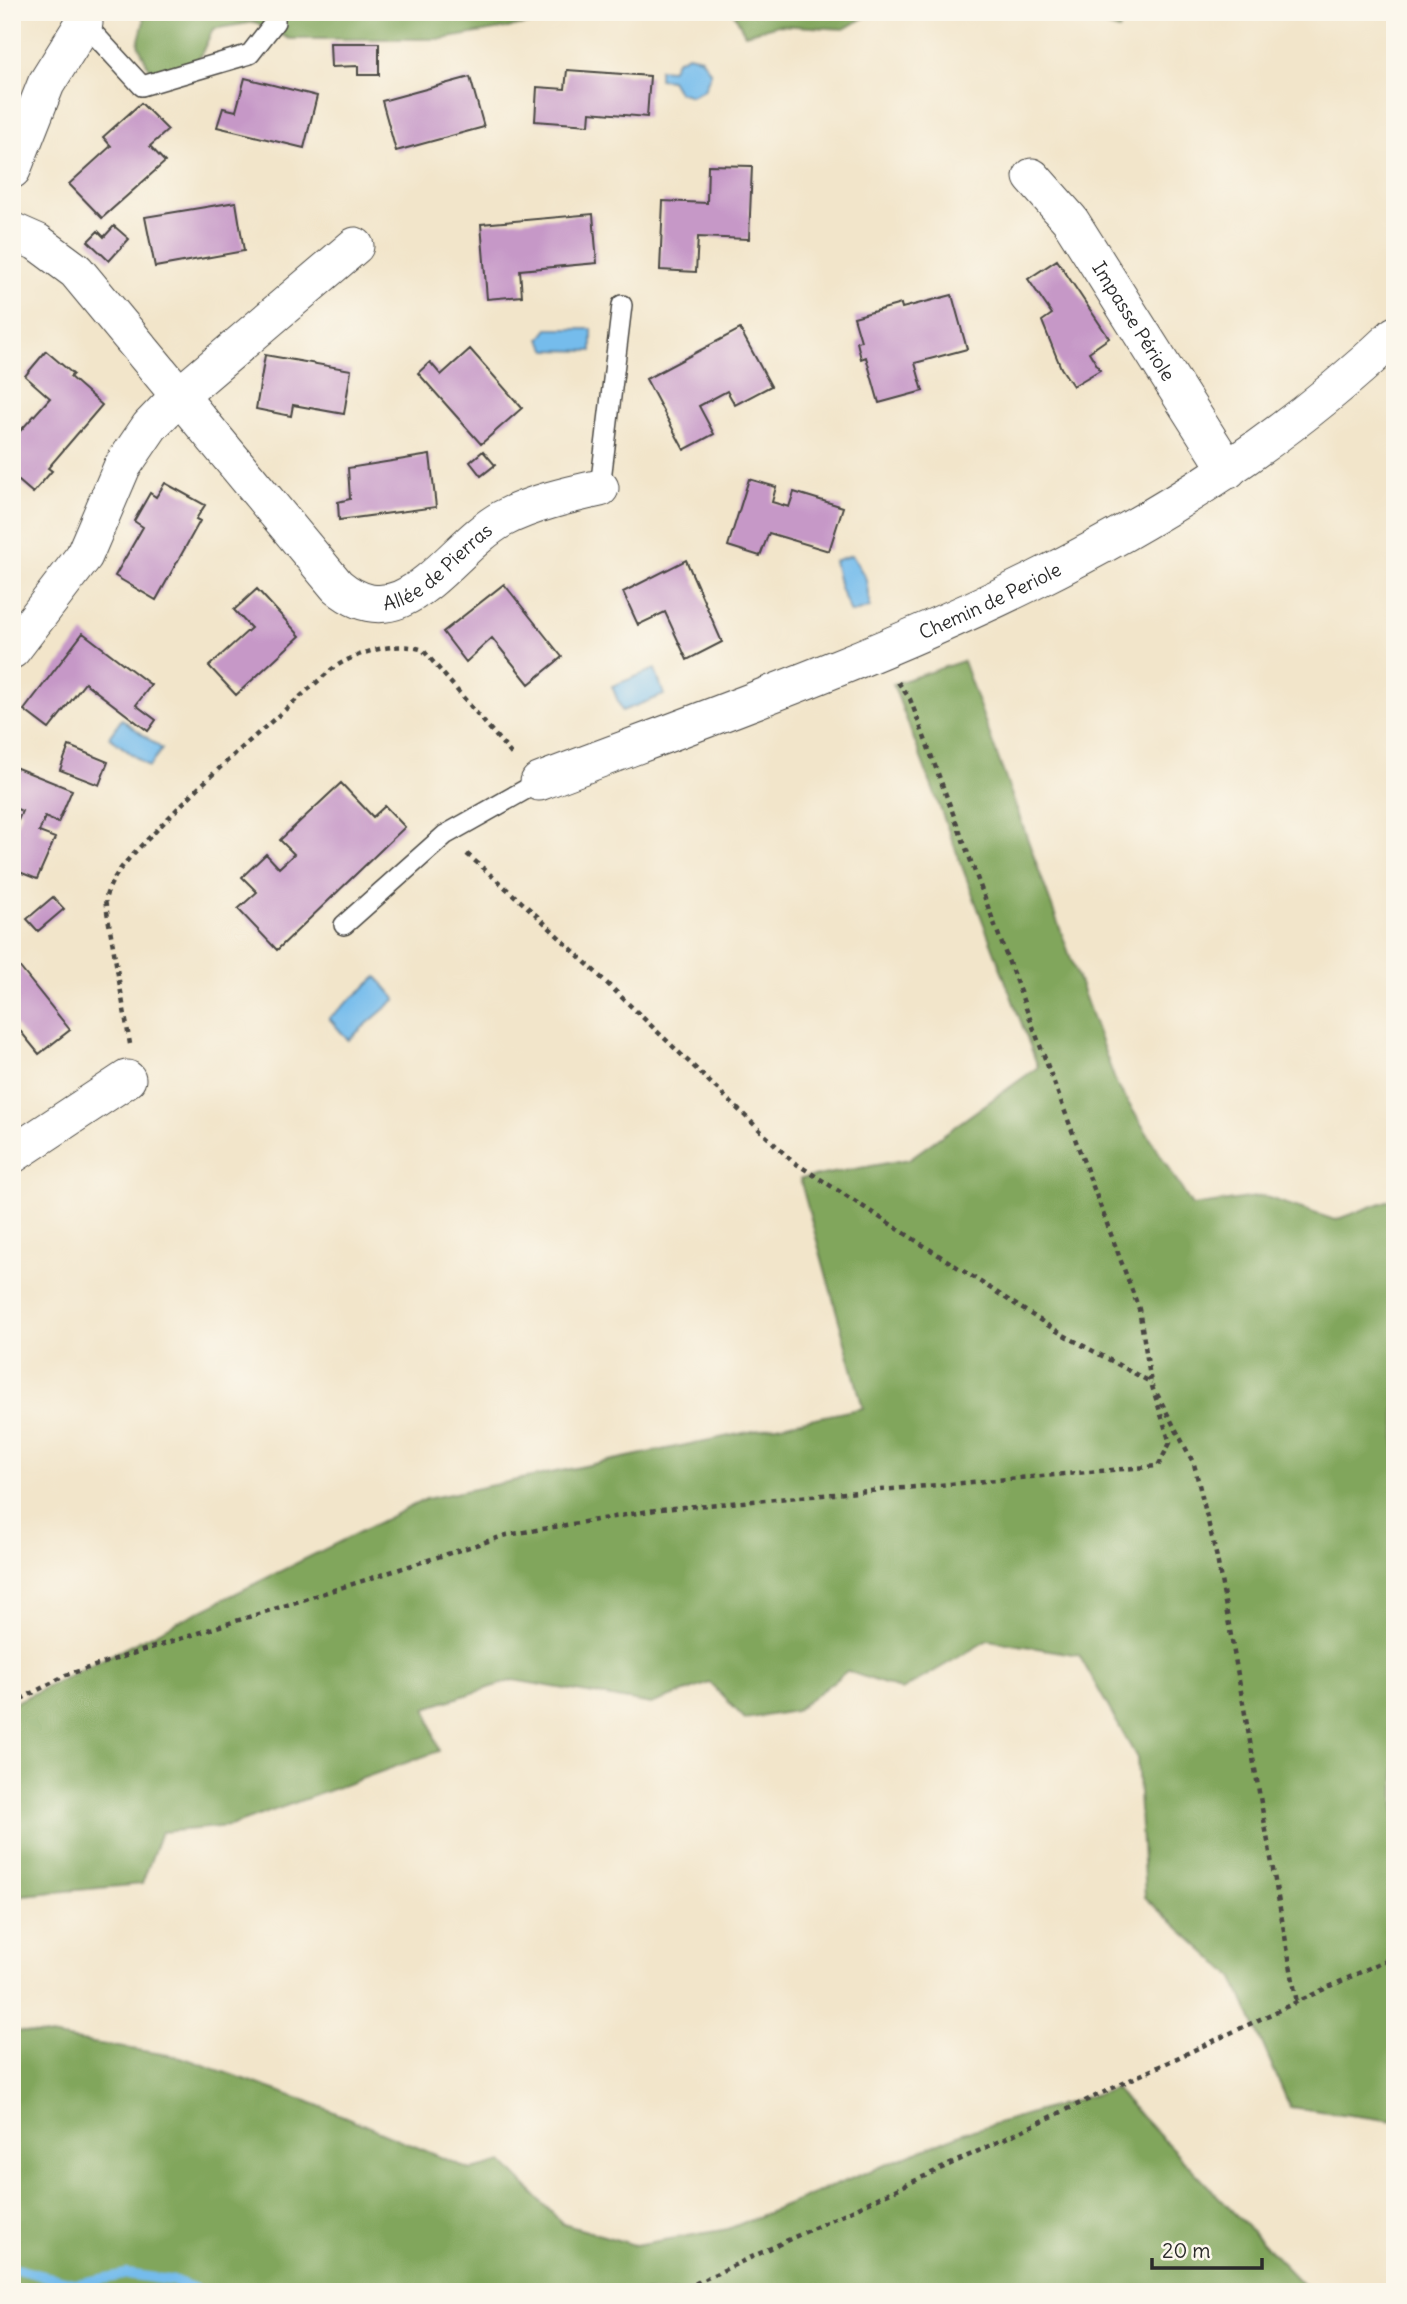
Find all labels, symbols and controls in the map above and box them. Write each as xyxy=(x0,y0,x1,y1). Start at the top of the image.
street label: Impasse Périole xyxy=(1087,257,1181,385)
street label: Allée de Pierras xyxy=(381,518,497,615)
street label: Chemin de Periole xyxy=(915,557,1065,644)
scale bar xyxy=(1152,2227,1262,2271)
text: 20 m xyxy=(1162,2237,1211,2264)

